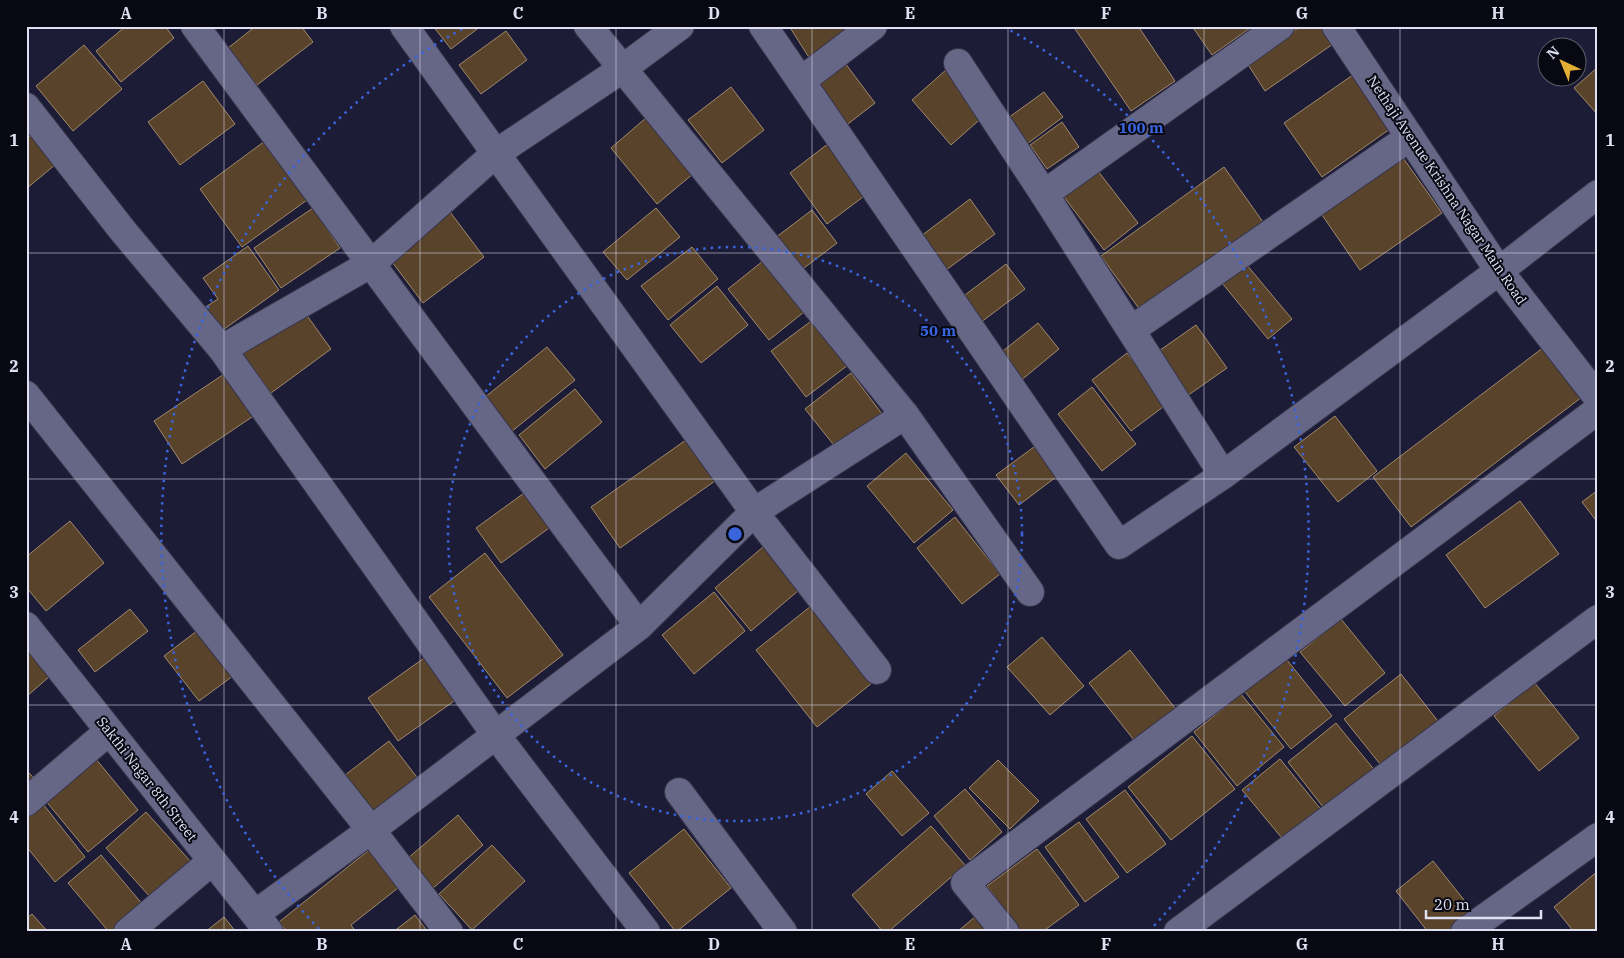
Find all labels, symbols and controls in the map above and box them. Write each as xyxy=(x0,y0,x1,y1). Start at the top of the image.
text: A xyxy=(120,3,132,23)
text: B xyxy=(316,3,328,23)
text: C xyxy=(513,3,523,23)
text: D xyxy=(708,3,720,23)
text: E xyxy=(905,3,915,23)
text: F xyxy=(1101,3,1111,23)
text: G xyxy=(1296,3,1308,23)
text: H xyxy=(1492,3,1505,23)
north arrow xyxy=(1536,38,1586,88)
text: N xyxy=(1543,42,1563,63)
street label: Nethaji Avenue Krishna Nagar Main Road xyxy=(1363,72,1531,308)
text: 100 m xyxy=(1118,118,1164,137)
text: 1 xyxy=(9,130,19,150)
text: 1 xyxy=(1605,130,1615,150)
text: 50 m xyxy=(920,321,956,340)
text: 2 xyxy=(9,356,19,376)
text: 2 xyxy=(1605,356,1615,376)
centre of rings xyxy=(726,525,744,543)
text: 3 xyxy=(9,582,19,602)
text: 3 xyxy=(1605,582,1615,602)
street label: Sakthi Nagar 8th Street xyxy=(93,713,201,845)
text: 4 xyxy=(9,807,19,827)
text: 4 xyxy=(1605,807,1615,827)
scale bar xyxy=(1426,888,1542,920)
text: 20 m xyxy=(1434,895,1470,914)
text: A xyxy=(120,934,132,954)
text: B xyxy=(316,934,328,954)
text: C xyxy=(513,934,523,954)
text: D xyxy=(708,934,720,954)
text: E xyxy=(905,934,915,954)
text: F xyxy=(1101,934,1111,954)
text: G xyxy=(1296,934,1308,954)
text: H xyxy=(1492,934,1505,954)

